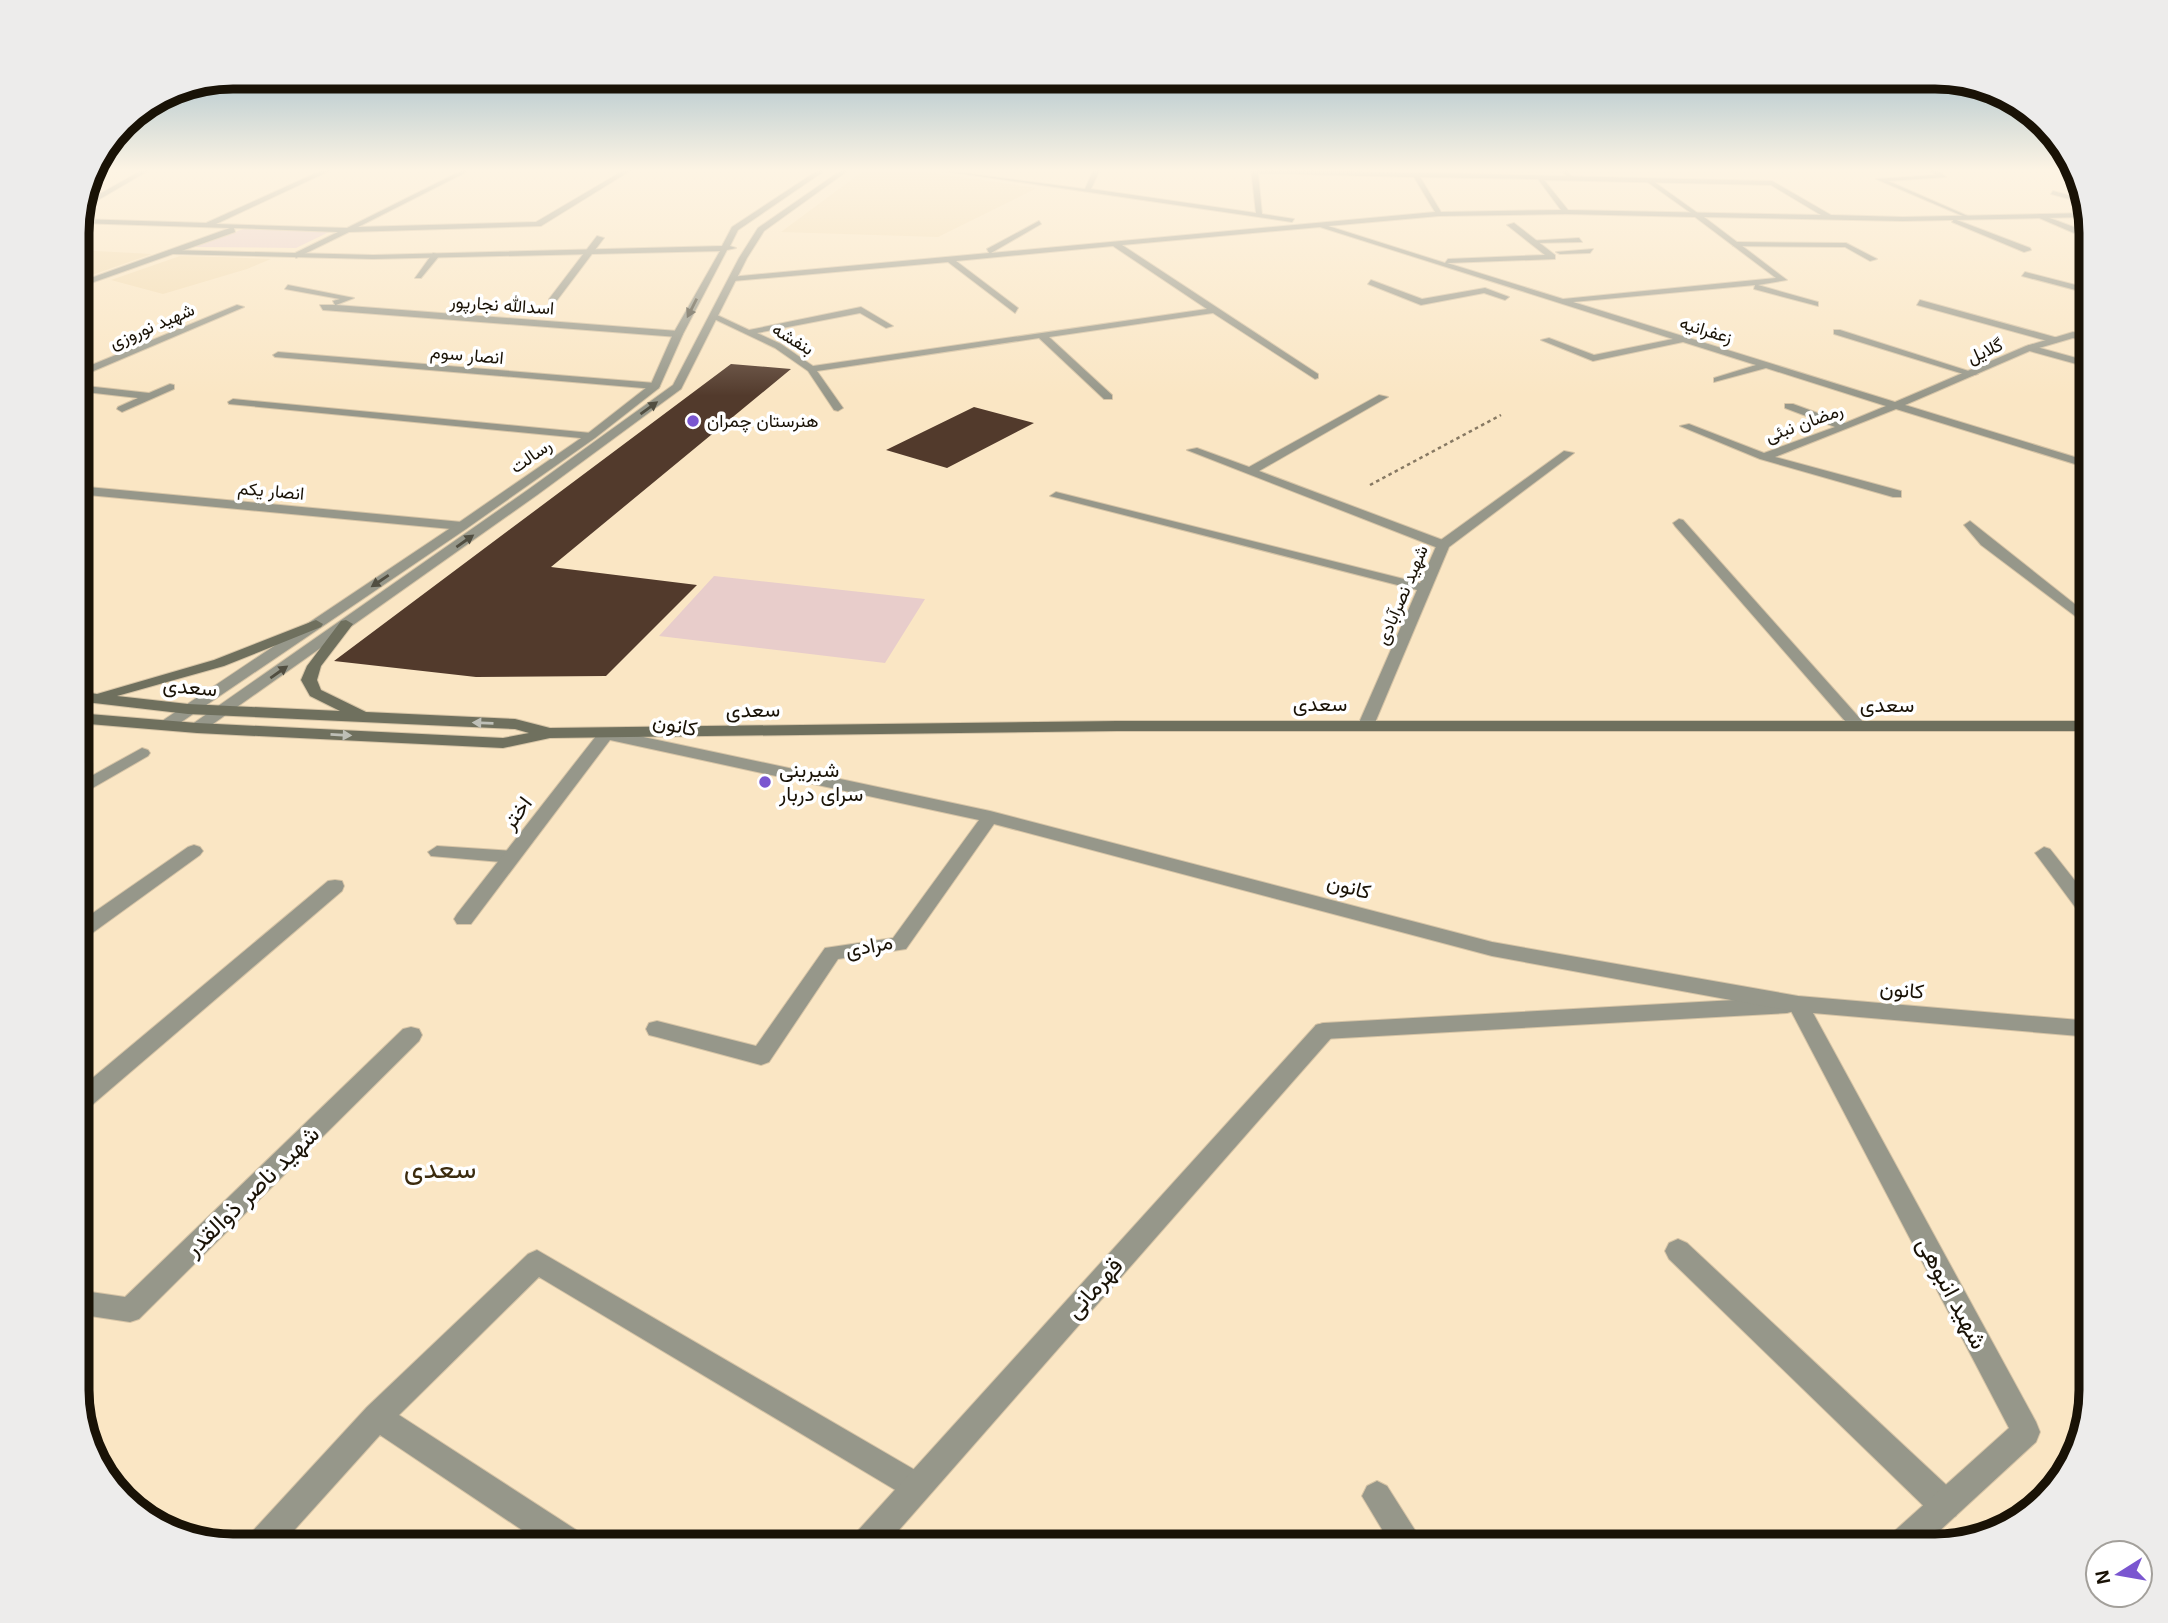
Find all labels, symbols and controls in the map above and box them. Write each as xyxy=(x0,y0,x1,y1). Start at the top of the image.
street label: اسدالله نجارپور xyxy=(448,290,555,321)
one-way arrow xyxy=(686,298,698,318)
street label: شهید نوروزی xyxy=(107,299,198,354)
street label: زعفرانیه xyxy=(1677,313,1735,348)
street label: بنفشه xyxy=(769,319,817,359)
street label: گلایل xyxy=(1964,334,2006,369)
street label: انصار سوم xyxy=(429,342,505,370)
street label: رمضان نبئی xyxy=(1762,400,1846,447)
one-way arrow xyxy=(640,401,658,415)
place label: هنرستان چمران xyxy=(707,411,819,433)
marker: هنرستان چمران xyxy=(685,413,701,429)
street label: رسالت xyxy=(507,435,556,478)
street label: انصار یکم xyxy=(237,478,305,506)
one-way arrow xyxy=(456,534,474,548)
street label: شهید نصرآبادی xyxy=(1372,542,1433,648)
one-way arrow xyxy=(371,574,389,588)
one-way arrow xyxy=(270,665,288,679)
street label: سعدی xyxy=(162,673,218,701)
street label: سعدی xyxy=(1293,692,1347,716)
street label: سعدی xyxy=(1860,693,1914,717)
street label: سعدی xyxy=(726,698,780,722)
street label: کانون xyxy=(651,709,699,742)
one-way arrow xyxy=(471,718,493,729)
one-way arrow xyxy=(330,730,352,741)
place label: شیرینی سرای دربار xyxy=(778,758,863,807)
marker: شیرینی سرای دربار xyxy=(757,774,773,790)
street label: اختر xyxy=(496,792,538,835)
street label: کانون xyxy=(1324,870,1374,905)
street label: مرادی xyxy=(843,930,895,963)
street label: کانون xyxy=(1879,976,1925,1005)
street label: شهید ناصر ذوالقدر xyxy=(178,1120,326,1264)
district label: سعدی xyxy=(404,1153,476,1185)
street label: شهید انبوهی xyxy=(1910,1232,1993,1354)
street label: قهرمانی xyxy=(1060,1252,1129,1325)
north arrow xyxy=(2084,1539,2154,1609)
text: N xyxy=(2091,1568,2114,1586)

